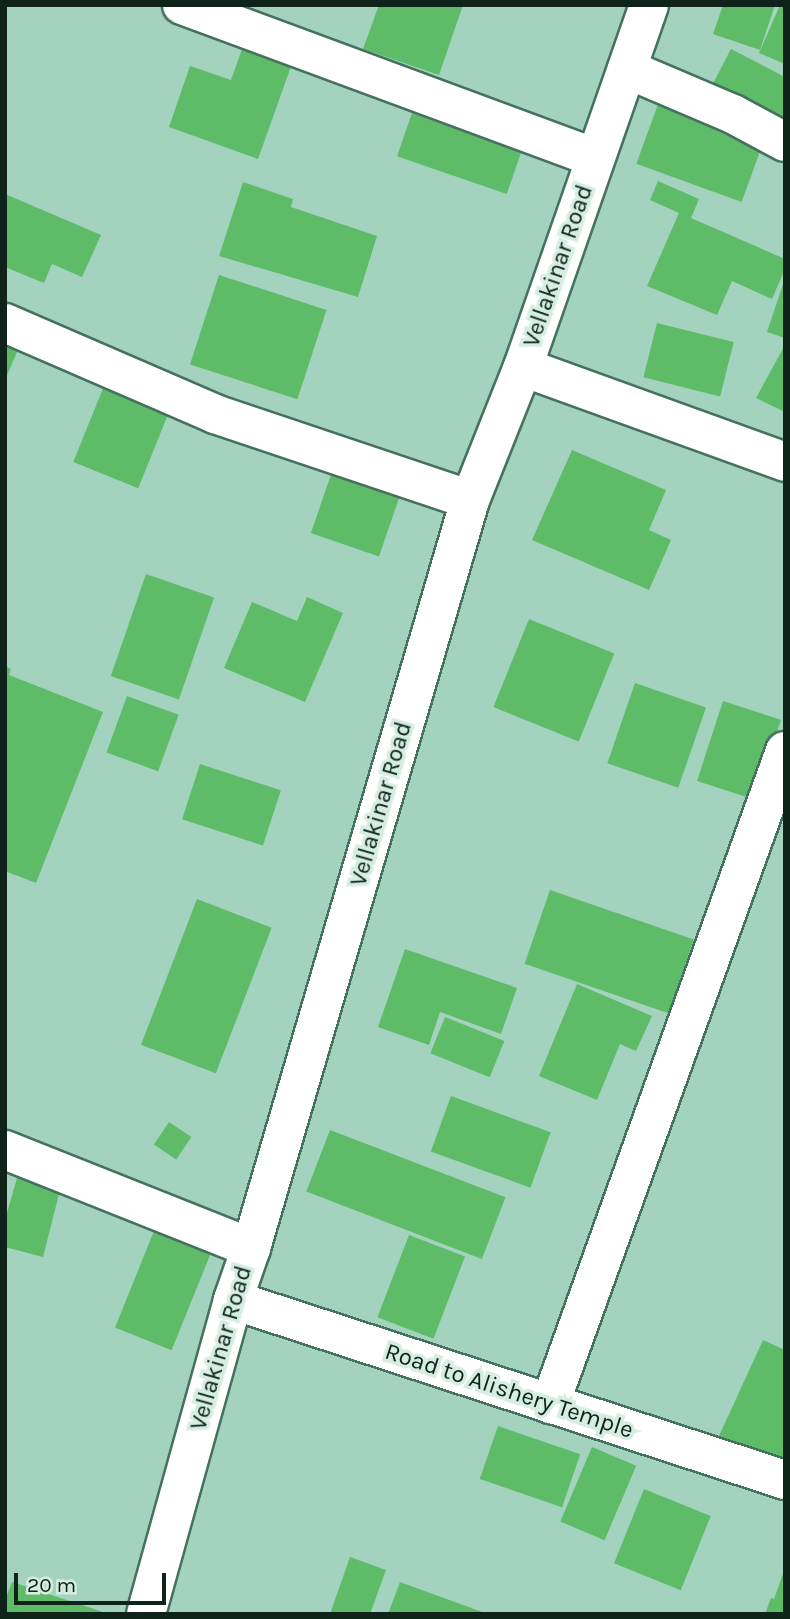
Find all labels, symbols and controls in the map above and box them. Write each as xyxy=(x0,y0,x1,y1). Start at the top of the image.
street label: Vellakinar Road xyxy=(517,181,599,351)
street label: Vellakinar Road xyxy=(344,718,418,890)
street label: Vellakinar Road xyxy=(184,1262,258,1434)
street label: Road to Alishery Temple xyxy=(381,1337,637,1445)
scale bar xyxy=(18,1560,170,1604)
text: 20 m xyxy=(27,1573,76,1597)

